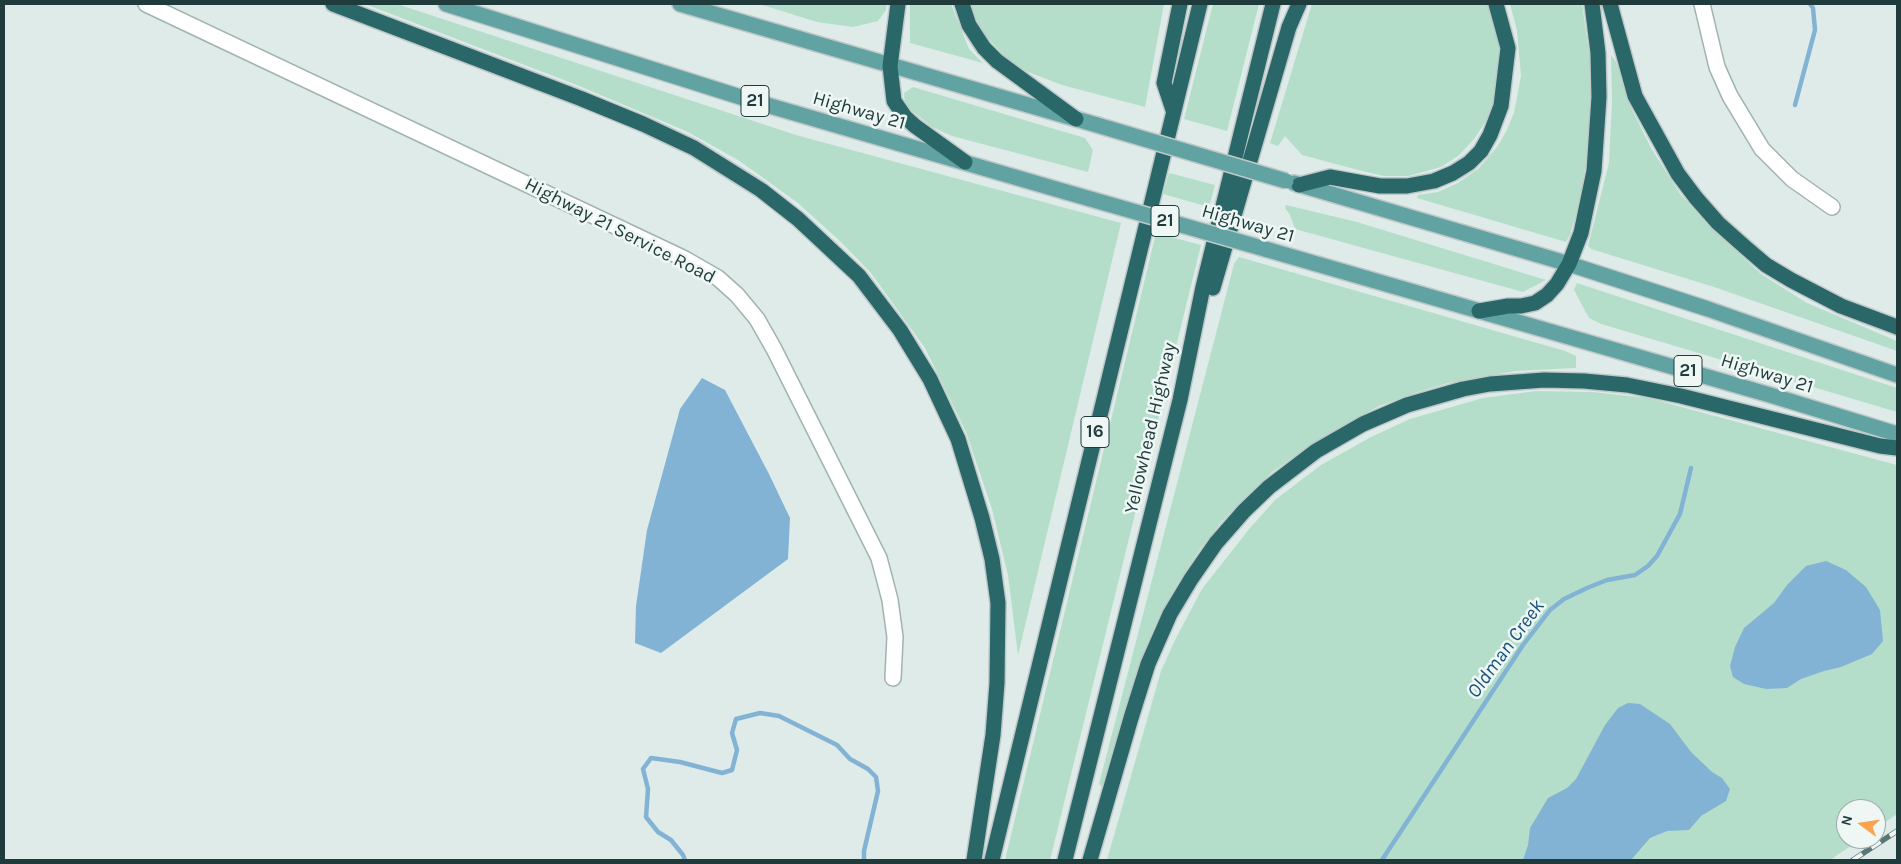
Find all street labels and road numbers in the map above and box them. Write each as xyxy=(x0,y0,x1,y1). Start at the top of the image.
road number: 21 xyxy=(741,85,769,116)
street label: Highway 21 xyxy=(810,87,908,135)
street label: Highway 21 Service Road xyxy=(521,173,719,289)
street label: Highway 21 xyxy=(1199,200,1297,248)
road number: 21 xyxy=(1151,206,1179,237)
street label: Yellowhead Highway xyxy=(1120,340,1182,516)
street label: Highway 21 xyxy=(1718,349,1816,399)
road number: 21 xyxy=(1674,356,1702,386)
road number: 16 xyxy=(1081,417,1109,448)

